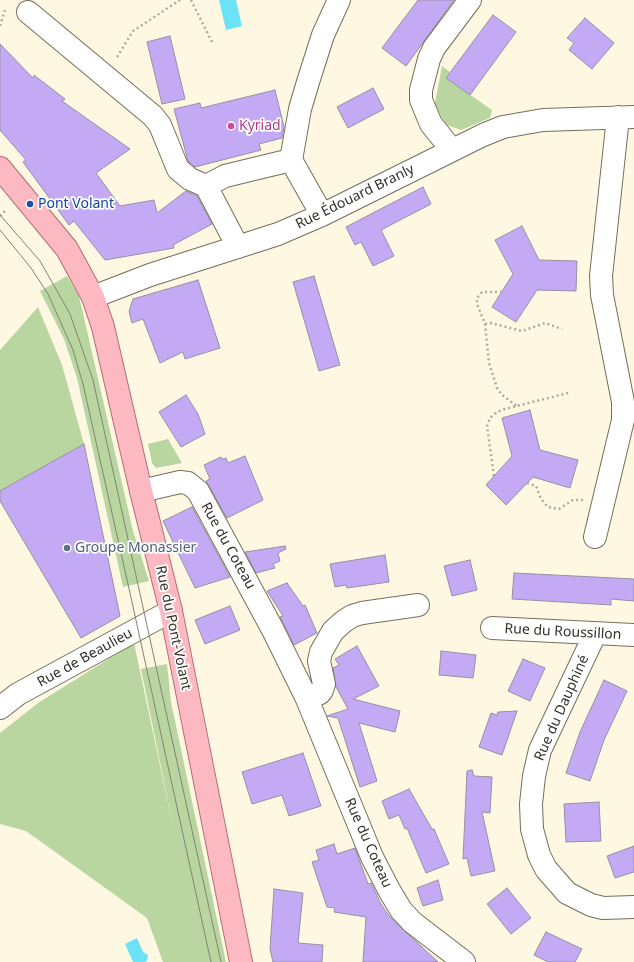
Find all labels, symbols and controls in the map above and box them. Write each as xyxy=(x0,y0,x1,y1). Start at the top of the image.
place label: Kyriad xyxy=(239,118,281,134)
marker: Kyriad xyxy=(226,121,236,131)
street label: Rue Édouard Branly xyxy=(293,161,417,233)
place label: Pont Volant xyxy=(38,196,114,212)
marker: Pont Volant xyxy=(25,199,35,209)
street label: Rue du Coteau xyxy=(197,500,259,592)
place label: Groupe Monassier xyxy=(75,540,196,556)
marker: Groupe Monassier xyxy=(62,543,72,553)
street label: Rue du Pont-Volant xyxy=(152,564,194,692)
street label: Rue du Roussillon xyxy=(504,621,622,643)
street label: Rue de Beaulieu xyxy=(34,625,136,691)
street label: Rue du Dauphiné xyxy=(531,653,593,763)
street label: Rue du Coteau xyxy=(341,795,395,891)

